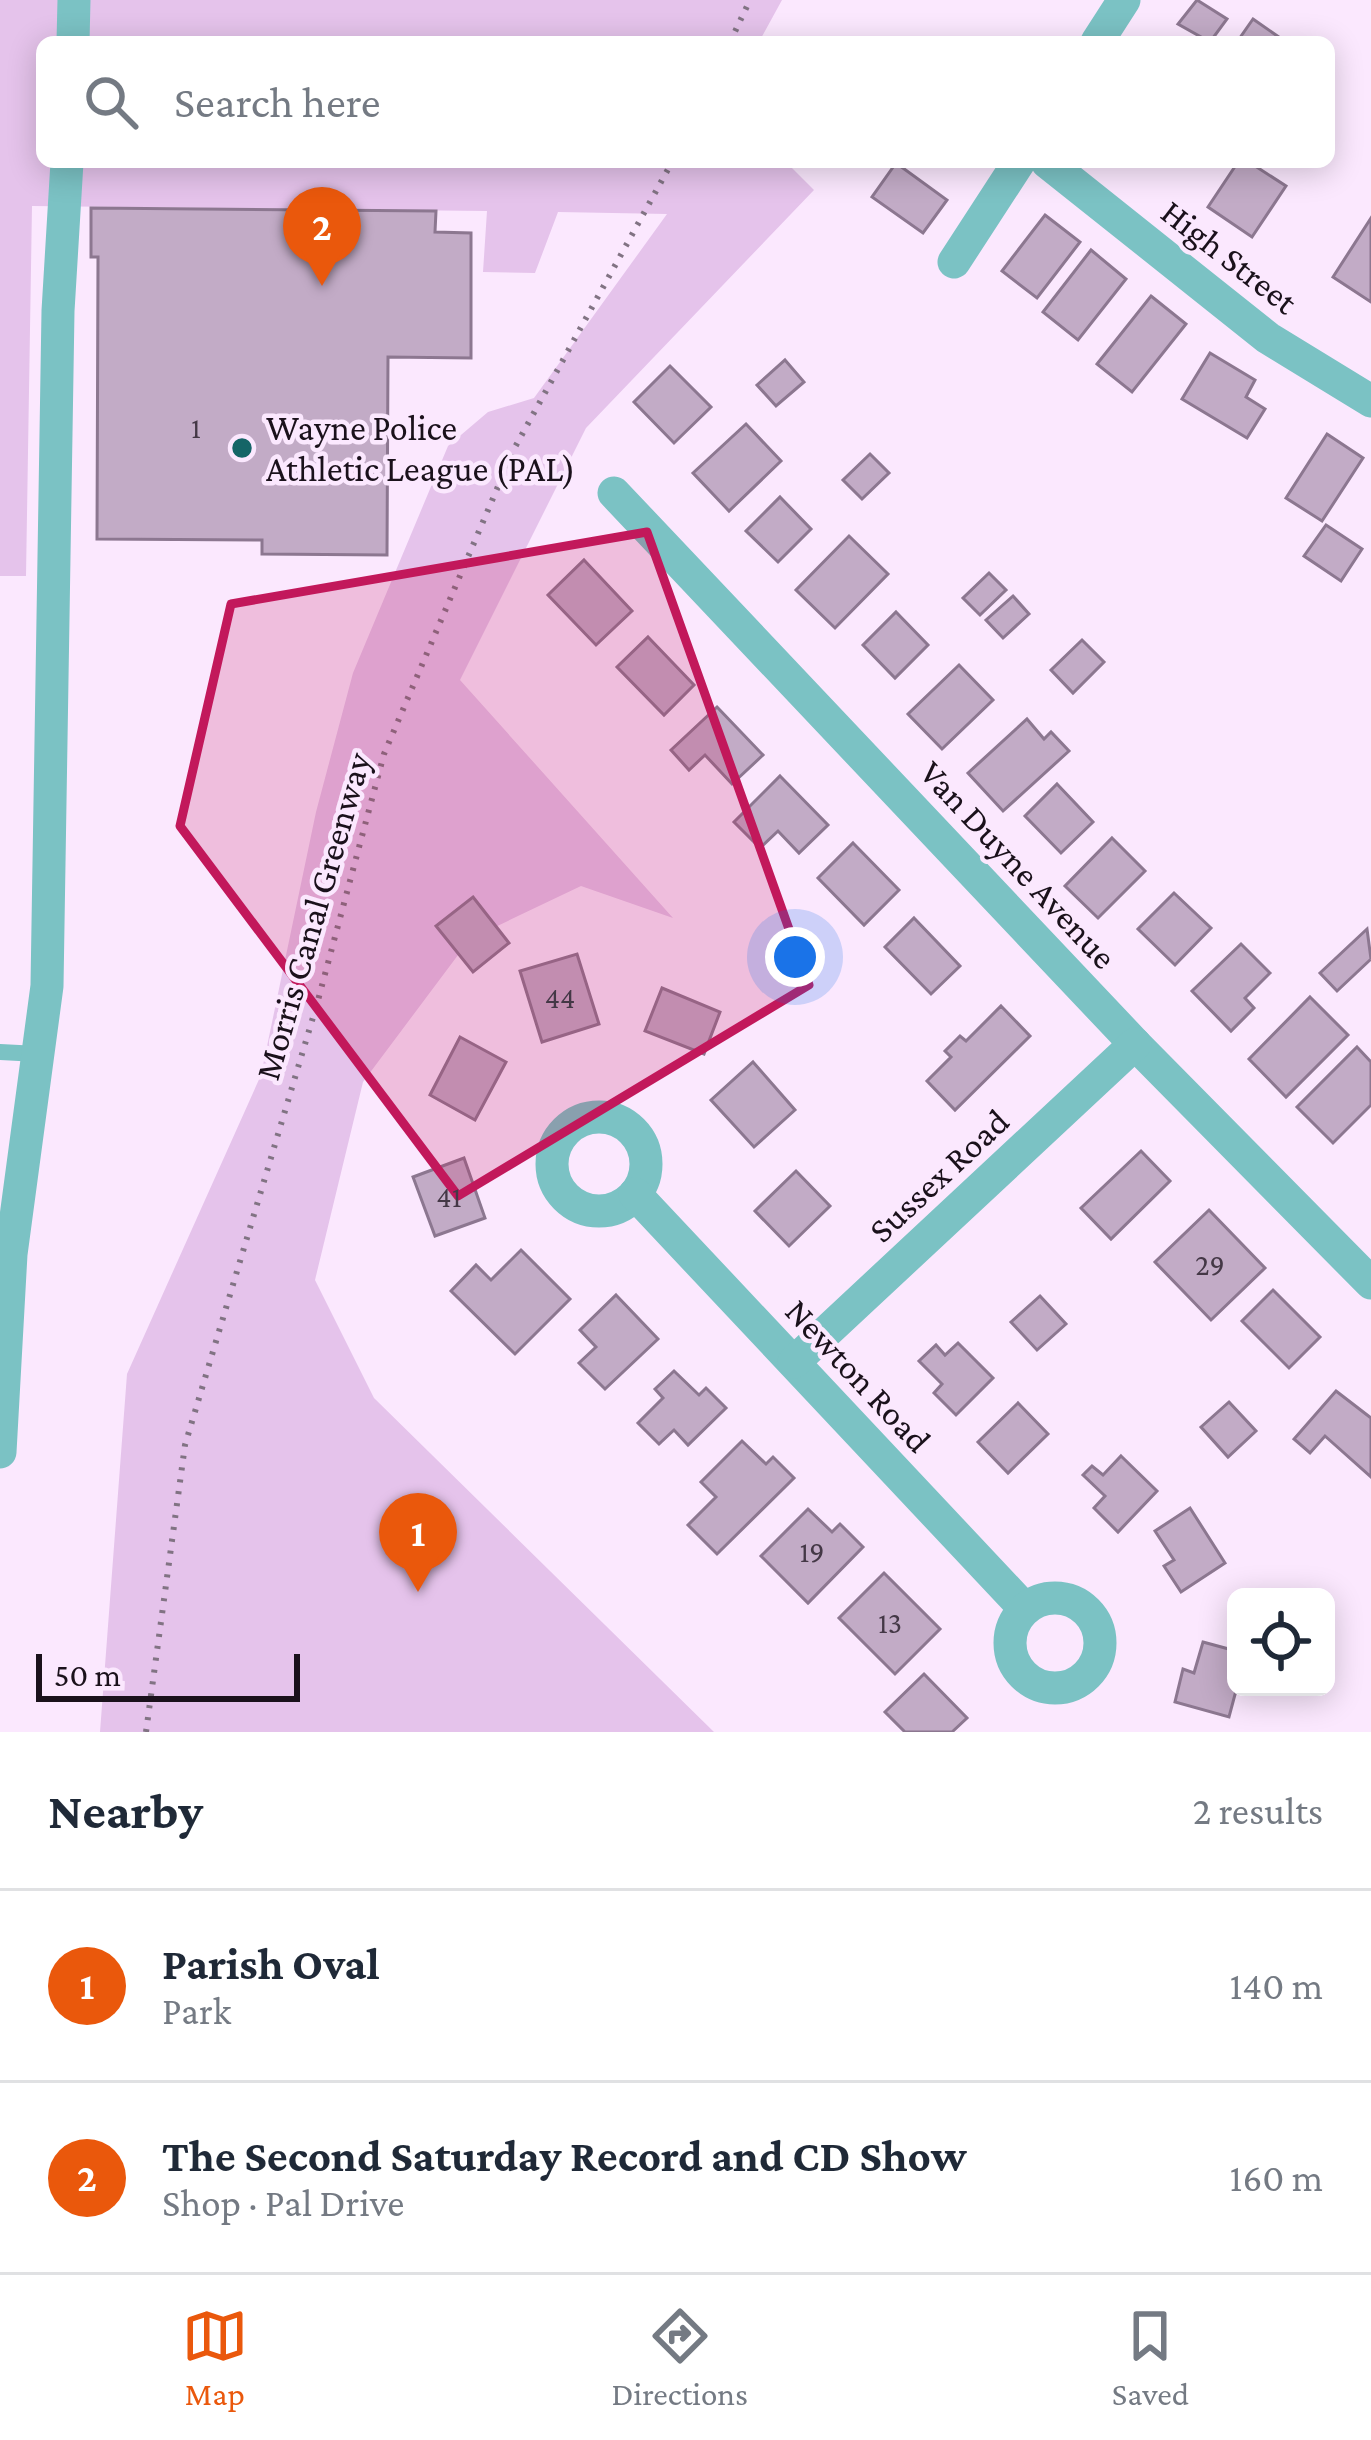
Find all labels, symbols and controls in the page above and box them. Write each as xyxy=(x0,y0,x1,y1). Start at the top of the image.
search box xyxy=(36,36,1335,168)
icon: search xyxy=(78,69,144,135)
text: Search here xyxy=(174,77,381,127)
pin: 2 xyxy=(283,187,361,286)
street label: High Street xyxy=(1154,192,1306,323)
place label: Wayne Police Athletic League (PAL) xyxy=(266,408,575,490)
house number: 1 xyxy=(191,411,201,444)
marker: Wayne Police Athletic League (PAL) xyxy=(229,435,255,461)
street label: Morris Canal Greenway xyxy=(247,748,379,1085)
street label: Van Duyne Avenue xyxy=(912,753,1125,977)
your location xyxy=(765,927,825,987)
house number: 44 xyxy=(545,981,575,1014)
street label: Sussex Road xyxy=(861,1101,1017,1250)
house number: 41 xyxy=(436,1180,462,1213)
house number: 29 xyxy=(1195,1248,1225,1281)
street label: Newton Road xyxy=(777,1291,939,1460)
pin: 1 xyxy=(379,1493,457,1592)
house number: 19 xyxy=(799,1535,825,1568)
map controls xyxy=(1227,1588,1335,1696)
button: locate xyxy=(1227,1588,1335,1696)
house number: 13 xyxy=(878,1606,902,1639)
scale bar xyxy=(36,1648,300,1701)
text: 50 m xyxy=(54,1656,121,1693)
text: Nearby xyxy=(48,1782,203,1839)
text: 2 results xyxy=(1193,1789,1323,1832)
text: Parish Oval xyxy=(162,1939,380,1989)
text: 1 xyxy=(80,1964,94,2007)
text: 140 m xyxy=(1229,1964,1323,2007)
text: Park xyxy=(162,1989,231,2032)
text: The Second Saturday Record and CD Show xyxy=(162,2131,967,2181)
text: 2 xyxy=(77,2156,97,2199)
text: 160 m xyxy=(1230,2156,1323,2199)
text: Shop · Pal Drive xyxy=(162,2181,404,2224)
tab: Map xyxy=(182,2303,248,2412)
tab: Directions xyxy=(612,2303,748,2412)
tab: Saved xyxy=(1112,2303,1189,2412)

